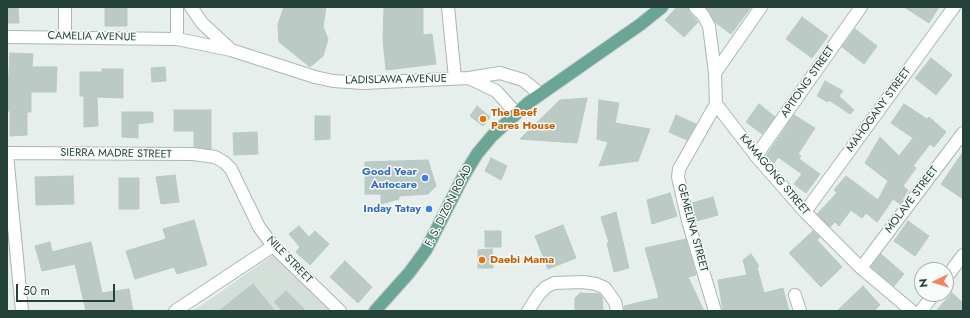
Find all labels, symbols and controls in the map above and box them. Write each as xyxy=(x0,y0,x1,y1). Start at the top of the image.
street label: CAMELIA AVENUE xyxy=(48,30,136,44)
street label: APITONG STREET xyxy=(778,44,838,120)
street label: MAHOGANY STREET xyxy=(844,65,914,155)
street label: LADISLAWA AVENUE xyxy=(345,73,447,87)
place label: The Beef Pares House xyxy=(491,106,555,132)
marker: The Beef Pares House xyxy=(478,114,488,124)
street label: KAMAGONG STREET xyxy=(736,132,812,218)
street label: SIERRA MADRE STREET xyxy=(60,146,172,162)
street label: F. S. DIZON ROAD xyxy=(423,163,475,249)
street label: MOLAVE STREET xyxy=(883,164,941,236)
place label: Good Year Autocare xyxy=(362,165,417,191)
marker: Good Year Autocare xyxy=(420,173,430,183)
street label: GEMELINA STREET xyxy=(674,182,710,274)
place label: Inday Tatay xyxy=(363,202,421,216)
marker: Inday Tatay xyxy=(424,204,434,214)
street label: NILE STREET xyxy=(263,234,315,286)
place label: Daebi Mama xyxy=(490,253,554,267)
marker: Daebi Mama xyxy=(477,255,487,265)
north arrow xyxy=(914,262,954,302)
scale bar xyxy=(18,276,117,302)
text: N xyxy=(915,278,931,288)
text: 50 m xyxy=(23,282,50,300)

